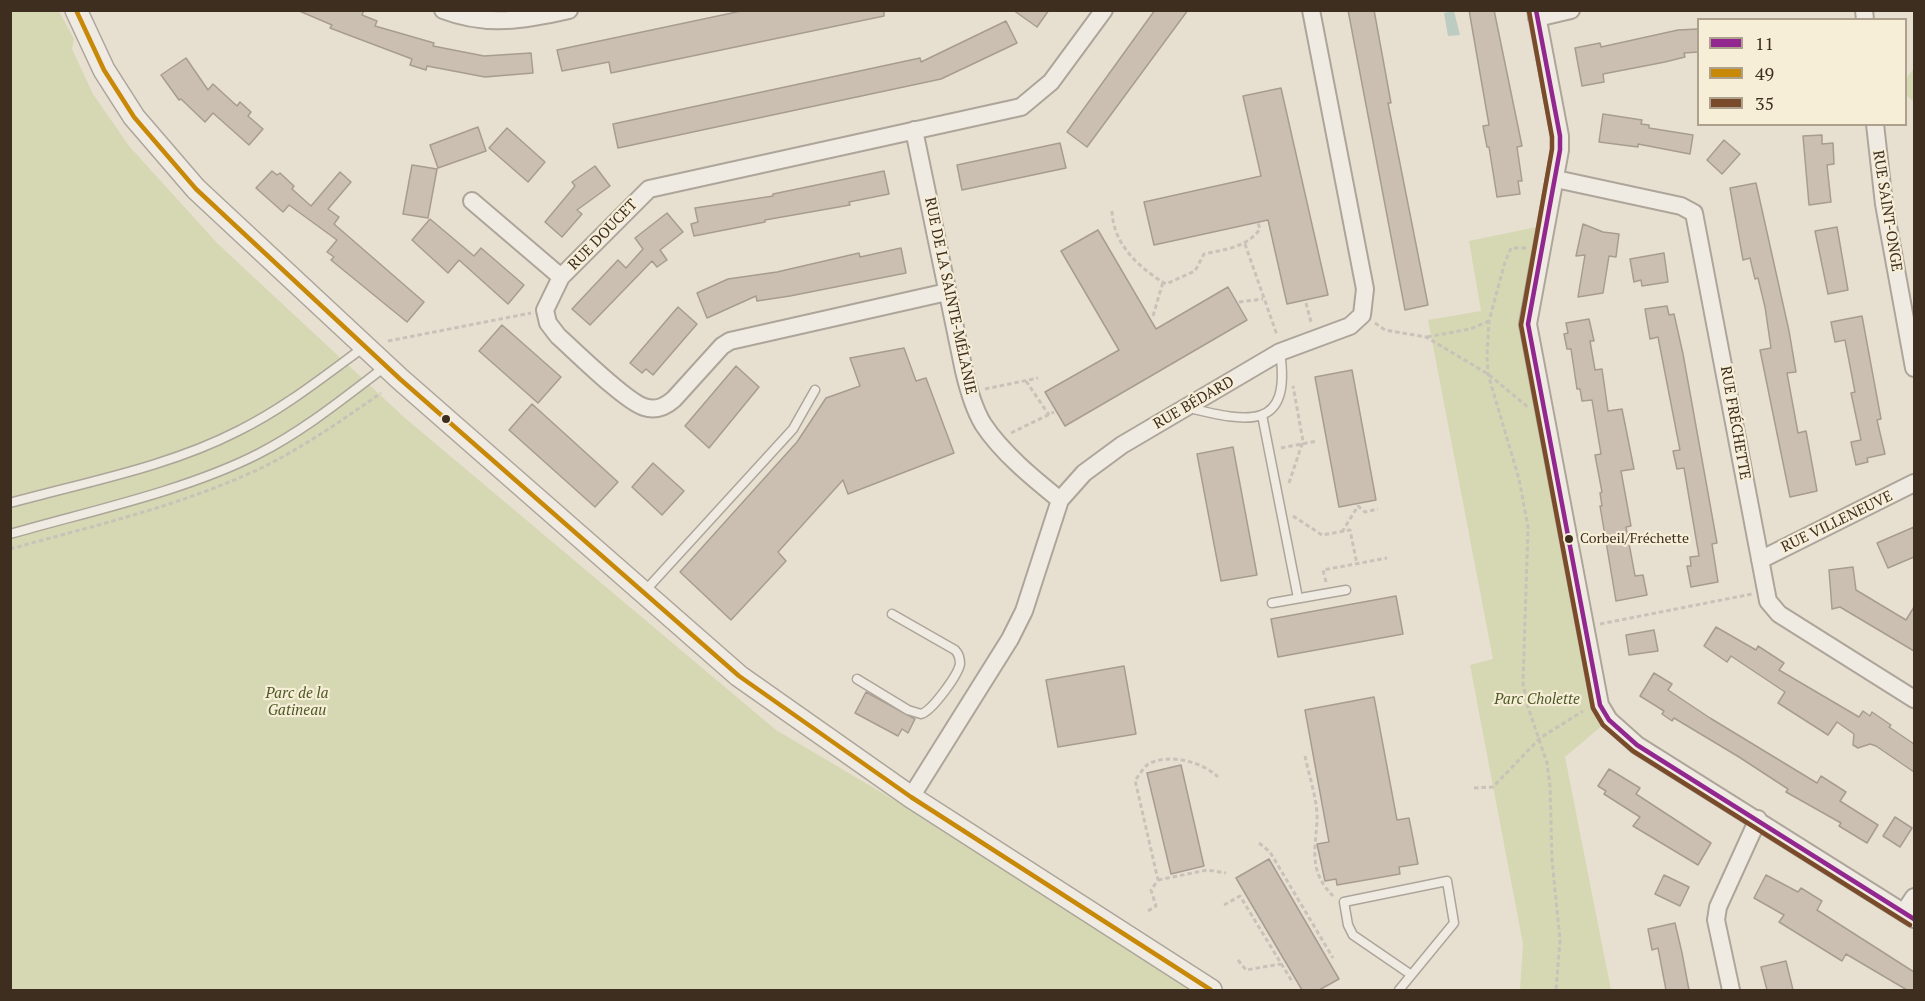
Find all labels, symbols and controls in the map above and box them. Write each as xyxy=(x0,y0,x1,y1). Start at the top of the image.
legend xyxy=(1697,18,1907,126)
text: 11 xyxy=(1755,31,1774,55)
text: 49 xyxy=(1755,61,1774,85)
text: 35 xyxy=(1755,91,1774,115)
street label: RUE SAINT-ONGE xyxy=(1869,149,1905,273)
street label: RUE DOUCET xyxy=(565,196,641,274)
street label: RUE DE LA SAINTE-MÉLANIE xyxy=(920,196,980,396)
street label: RUE FRÉCHETTE xyxy=(1716,365,1754,481)
street label: RUE BÉDARD xyxy=(1150,373,1238,433)
unlabelled marker xyxy=(440,413,452,425)
street label: RUE VILLENEUVE xyxy=(1778,487,1896,557)
place label: Corbeil/Fréchette xyxy=(1580,531,1689,547)
marker: Corbeil/Fréchette xyxy=(1563,533,1575,545)
park label: Parc de la Gatineau xyxy=(265,685,329,720)
park label: Parc Cholette xyxy=(1494,691,1580,709)

